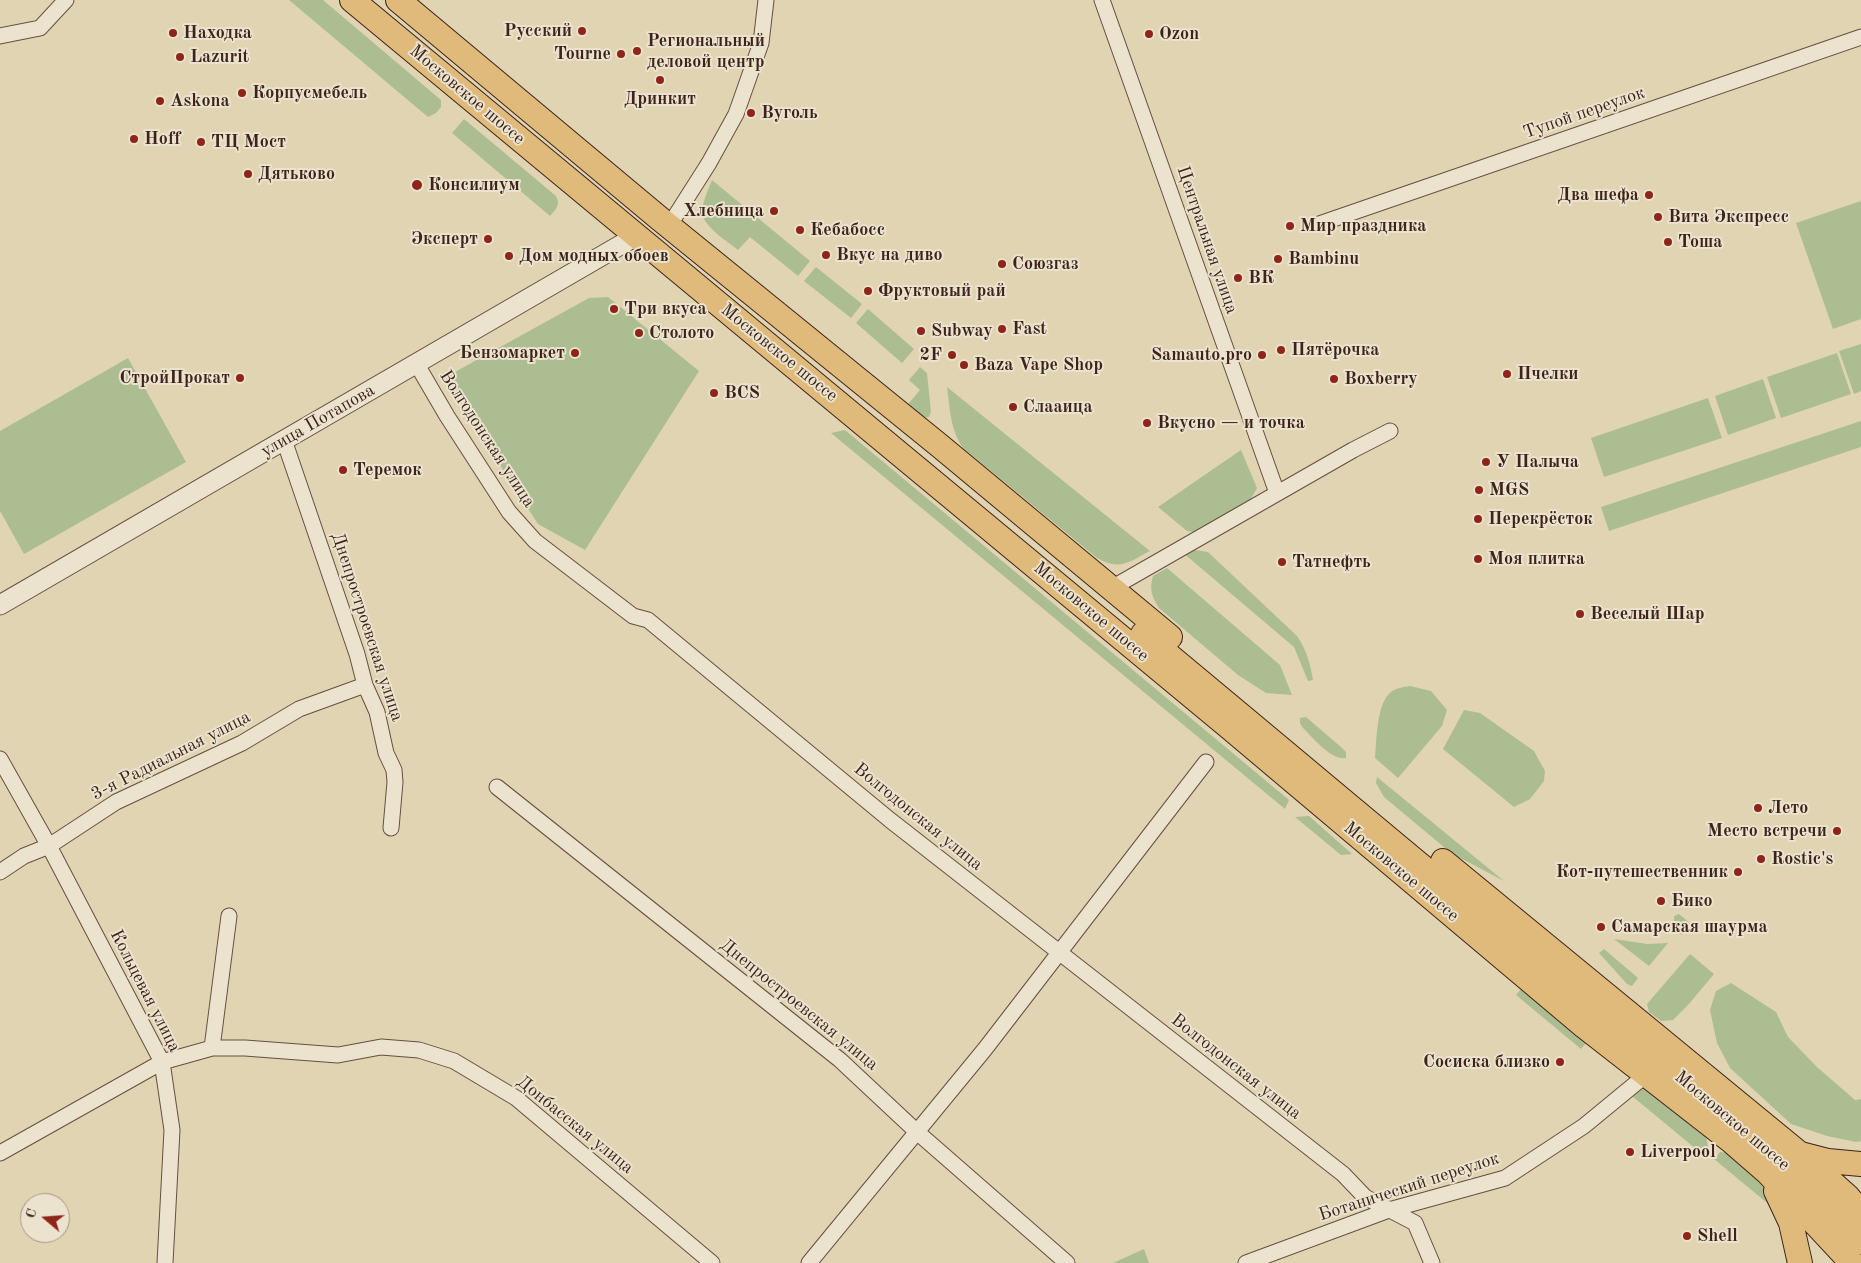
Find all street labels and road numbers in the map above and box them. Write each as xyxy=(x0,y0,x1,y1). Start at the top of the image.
street label: Московское шоссе xyxy=(405,40,529,150)
street label: Тупой переулок xyxy=(1520,82,1648,144)
street label: Центральная улица xyxy=(1172,163,1242,317)
street label: Московское шоссе xyxy=(716,299,842,407)
street label: Волгодонская улица xyxy=(434,366,540,512)
street label: улица Потапова xyxy=(257,380,379,462)
street label: Днепростроевская улица xyxy=(326,530,408,724)
street label: Московское шоссе xyxy=(1029,557,1153,667)
street label: 3-я Радиальная улица xyxy=(88,706,254,806)
street label: Волгодонская улица xyxy=(849,758,987,876)
street label: Московское шоссе xyxy=(1339,817,1463,927)
street label: Кольцевая улица xyxy=(105,926,185,1056)
street label: Днепростроевская улица xyxy=(716,935,882,1075)
street label: Волгодонская улица xyxy=(1166,1009,1306,1125)
street label: Московское шоссе xyxy=(1670,1066,1794,1176)
street label: Донбасская улица xyxy=(512,1071,638,1179)
street label: Ботанический переулок xyxy=(1316,1148,1502,1226)

